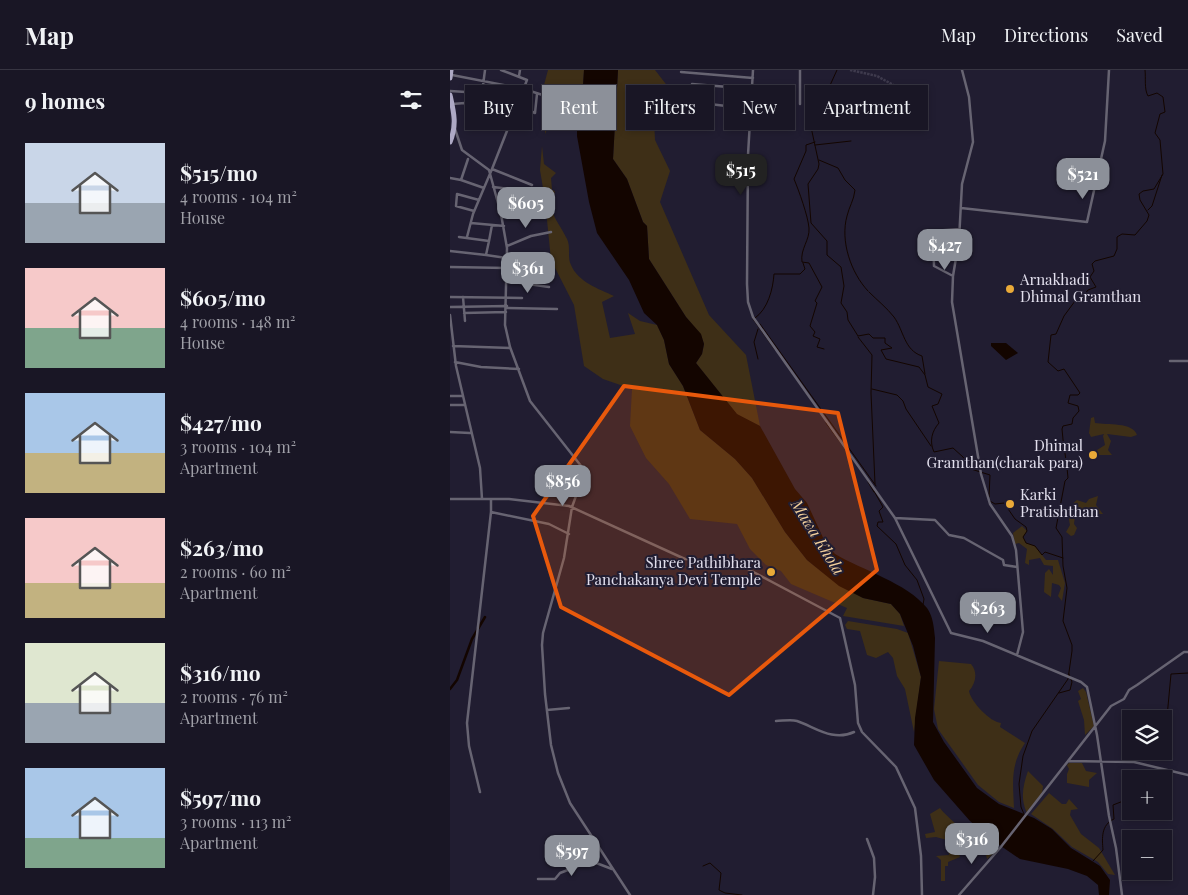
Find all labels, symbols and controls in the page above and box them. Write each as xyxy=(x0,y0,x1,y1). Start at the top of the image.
text: Map xyxy=(25,19,74,51)
text: Map xyxy=(941,23,976,47)
text: Directions xyxy=(1004,23,1088,47)
text: Saved xyxy=(1116,23,1163,47)
chip: Buy xyxy=(465,85,532,130)
chip: Rent xyxy=(542,85,616,130)
chip: Filters xyxy=(626,85,714,130)
chip: New xyxy=(724,85,795,130)
chip: Apartment xyxy=(805,85,928,130)
text: 9 homes xyxy=(25,86,105,114)
icon: filters xyxy=(397,86,425,114)
pin: $515 xyxy=(711,154,771,196)
text: $515/mo xyxy=(180,158,258,186)
pin: $521 xyxy=(1053,158,1113,200)
text: $515 xyxy=(726,159,756,180)
icon: home xyxy=(65,163,125,223)
text: $521 xyxy=(1067,163,1099,184)
text: 4 rooms · 104 m² xyxy=(180,186,297,207)
pin: $605 xyxy=(496,186,556,229)
text: $605 xyxy=(508,192,544,213)
text: House xyxy=(180,207,225,228)
pin: $427 xyxy=(915,228,975,271)
text: $427 xyxy=(928,234,962,255)
pin: $361 xyxy=(498,252,558,294)
text: $361 xyxy=(512,257,544,278)
place label: Arnakhadi Dhimal Gramthan xyxy=(1019,269,1141,306)
text: $605/mo xyxy=(180,283,266,311)
marker: Arnakhadi Dhimal Gramthan xyxy=(1004,283,1016,295)
icon: home xyxy=(65,288,125,348)
text: 4 rooms · 148 m² xyxy=(180,311,296,332)
text: House xyxy=(180,332,225,353)
text: $427/mo xyxy=(180,408,262,436)
icon: home xyxy=(65,413,125,473)
place label: Dhimal Gramthan(charak para) xyxy=(926,435,1083,472)
text: 3 rooms · 104 m² xyxy=(180,436,296,457)
marker: Dhimal Gramthan(charak para) xyxy=(1087,449,1099,461)
text: Apartment xyxy=(180,457,258,478)
pin: $856 xyxy=(533,464,593,507)
text: $856 xyxy=(546,470,580,491)
place label: Karki Pratishthan xyxy=(1020,484,1099,521)
water label: Mawa Khola xyxy=(786,494,850,578)
marker: Karki Pratishthan xyxy=(1004,498,1016,510)
text: $263/mo xyxy=(180,533,264,561)
icon: home xyxy=(65,538,125,598)
place label: Shree Pathibhara Panchakanya Devi Temple xyxy=(586,552,762,589)
text: 2 rooms · 60 m² xyxy=(180,561,291,582)
marker: Shree Pathibhara Panchakanya Devi Temple xyxy=(765,566,777,578)
text: Apartment xyxy=(180,582,258,603)
pin: $263 xyxy=(958,592,1018,634)
text: $263 xyxy=(971,597,1005,618)
text: $316/mo xyxy=(180,658,261,686)
icon: home xyxy=(65,663,125,723)
text: 2 rooms · 76 m² xyxy=(180,686,288,707)
text: Apartment xyxy=(180,707,258,728)
map controls xyxy=(1122,710,1172,880)
button: layers xyxy=(1122,710,1172,760)
button: + xyxy=(1122,770,1172,820)
text: $597/mo xyxy=(180,783,261,811)
icon: home xyxy=(65,788,125,848)
text: 3 rooms · 113 m² xyxy=(180,811,291,832)
pin: $316 xyxy=(942,822,1002,865)
text: $316 xyxy=(956,828,988,849)
button: − xyxy=(1122,830,1172,880)
text: Apartment xyxy=(180,832,258,853)
pin: $597 xyxy=(542,834,602,877)
text: $597 xyxy=(556,840,588,861)

